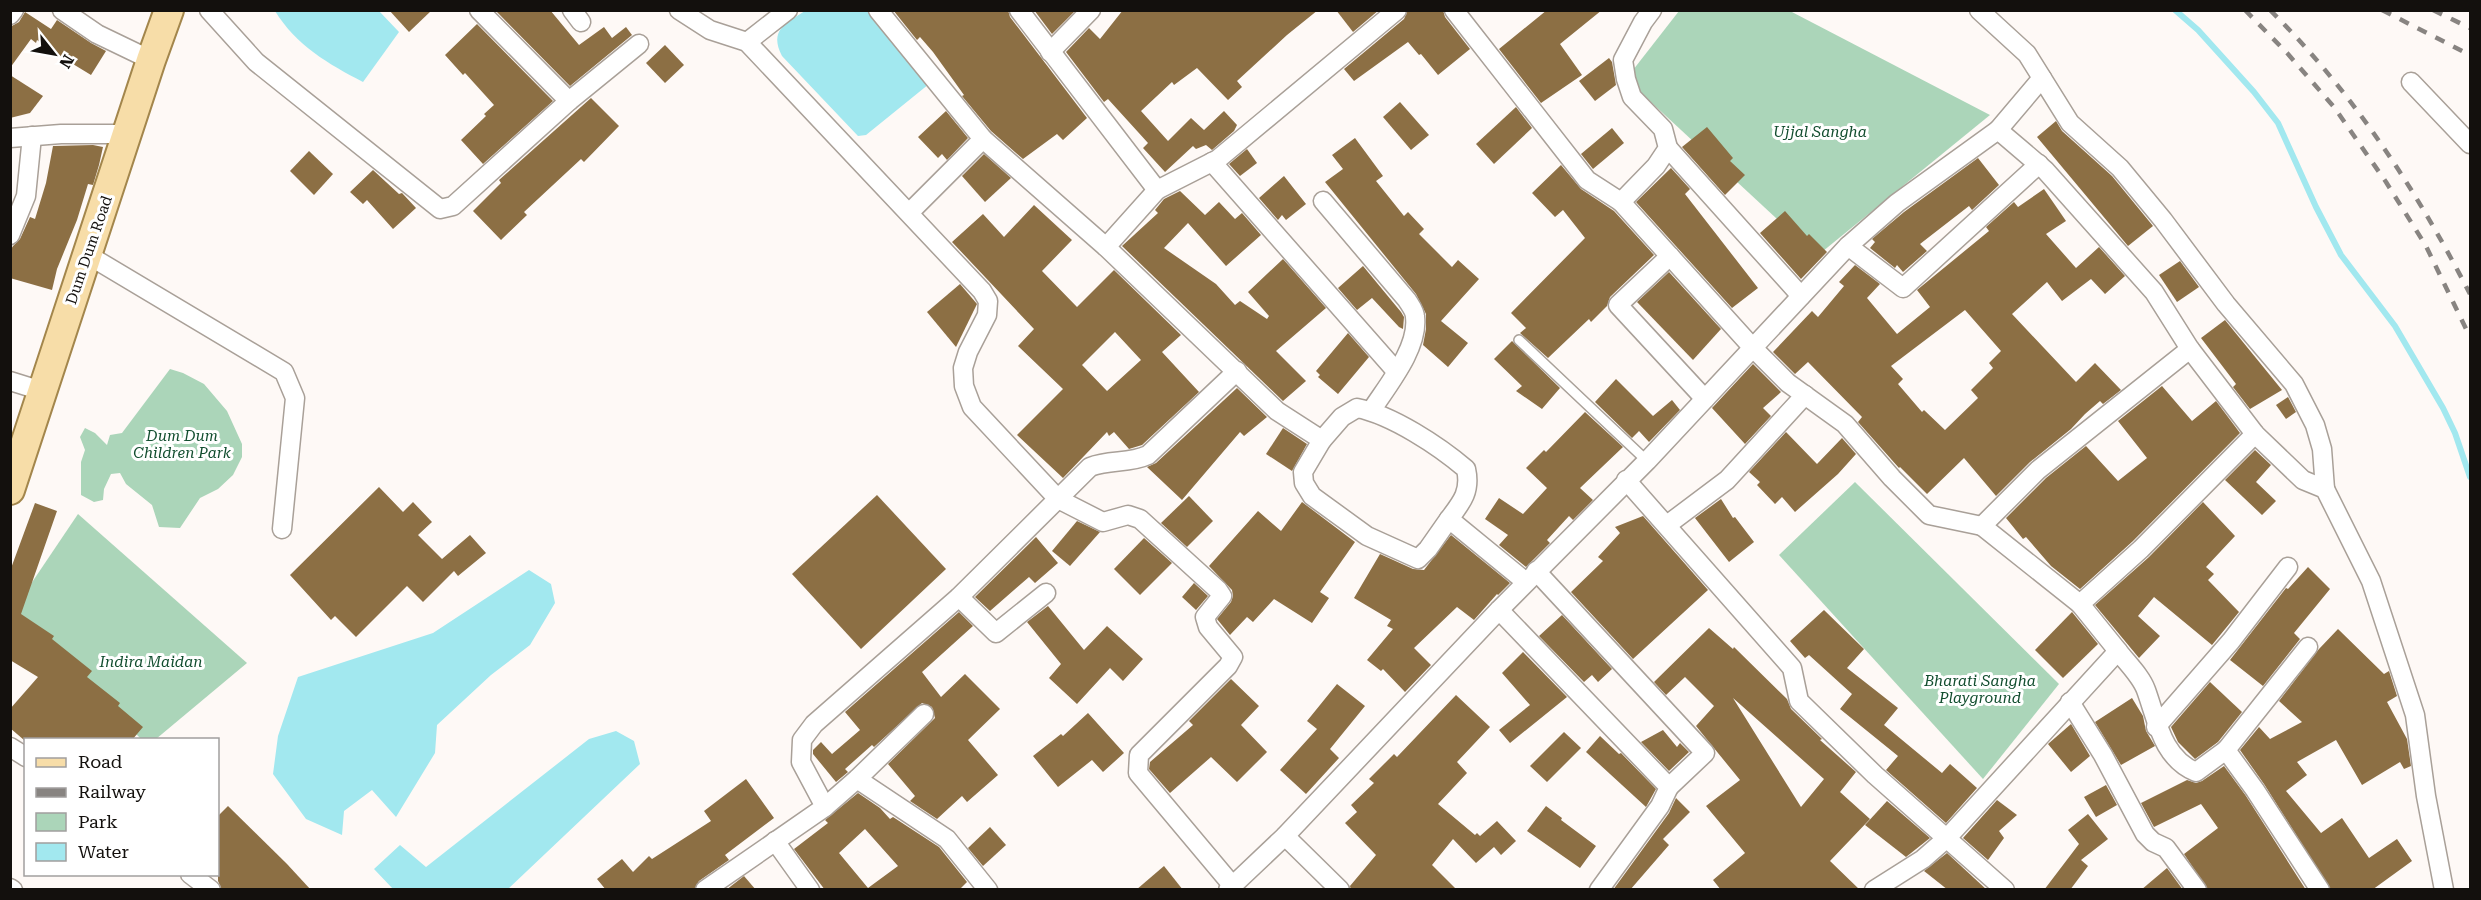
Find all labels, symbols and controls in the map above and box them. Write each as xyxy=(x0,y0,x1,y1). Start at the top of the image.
north arrow xyxy=(24,24,84,84)
text: N xyxy=(55,51,78,72)
park label: Ujjal Sangha xyxy=(1773,123,1867,141)
street label: Dum Dum Road xyxy=(62,193,116,307)
park label: Dum Dum Children Park xyxy=(133,427,232,462)
park label: Indira Maidan xyxy=(98,653,203,671)
park label: Bharati Sangha Playground xyxy=(1923,672,2036,707)
legend xyxy=(24,738,219,876)
text: Road xyxy=(78,751,123,772)
text: Railway xyxy=(78,781,146,802)
text: Park xyxy=(78,811,118,832)
text: Water xyxy=(78,841,129,862)

